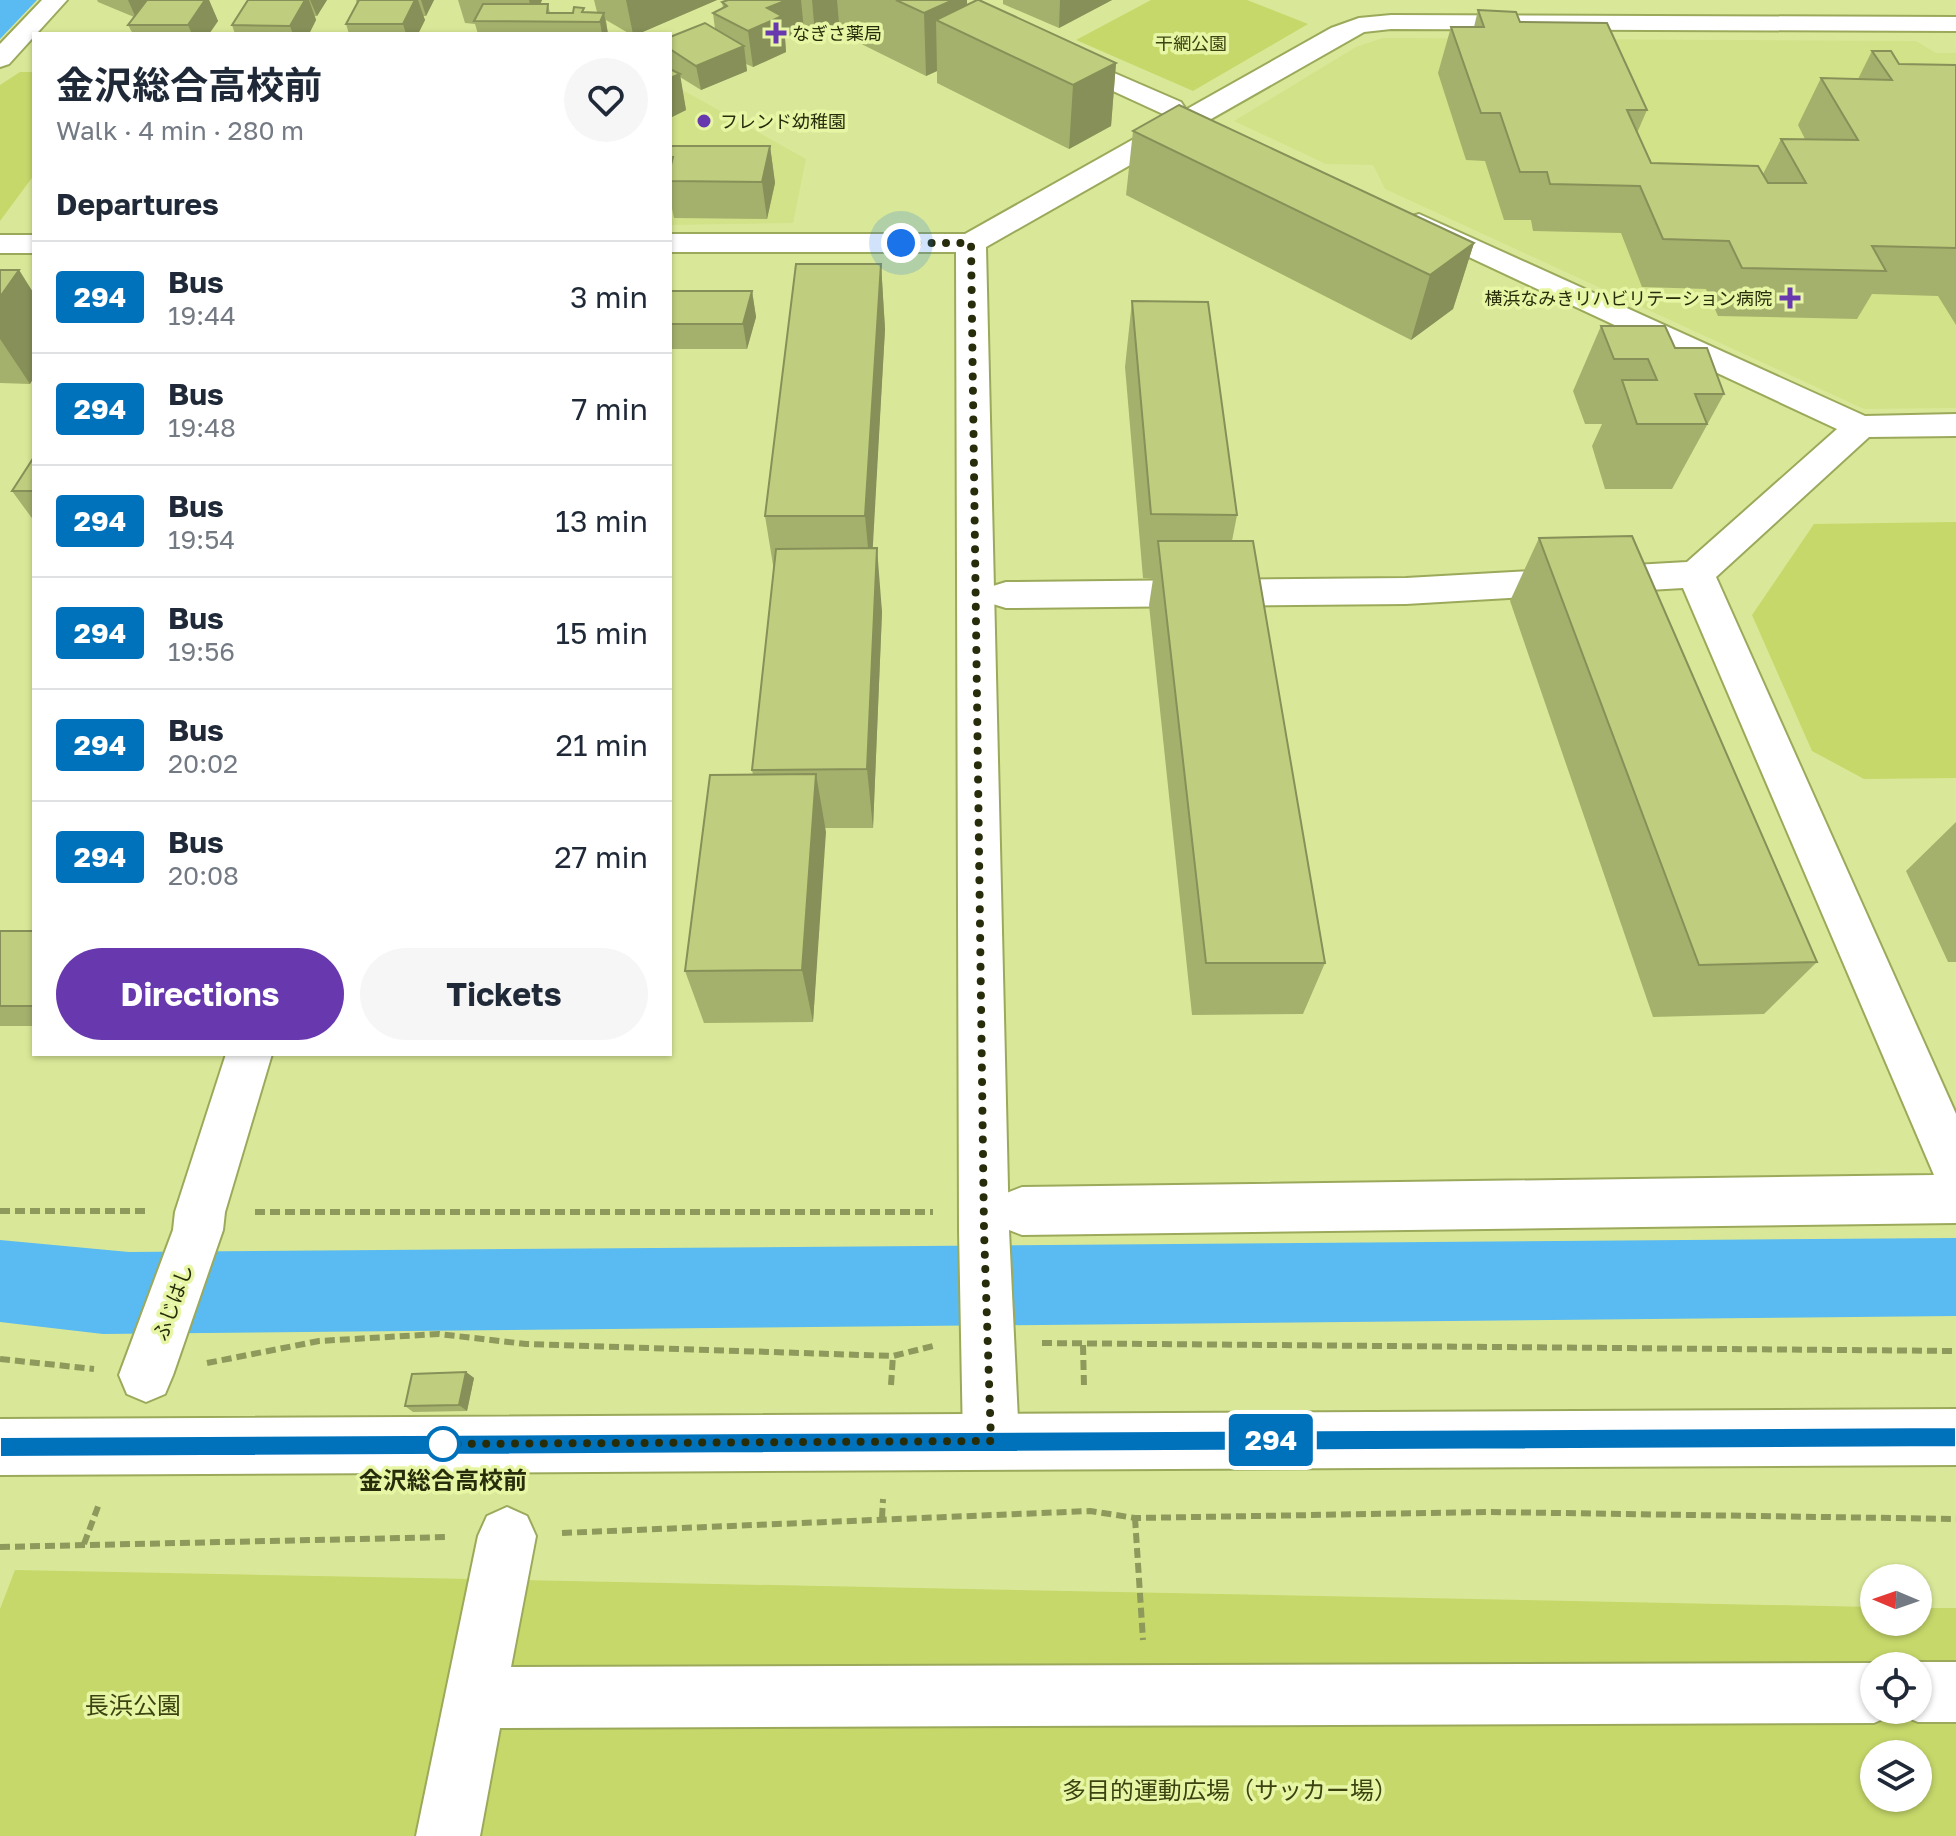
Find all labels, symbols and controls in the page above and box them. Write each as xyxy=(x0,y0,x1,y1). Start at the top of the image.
place label: なぎさ薬局 xyxy=(792,22,882,44)
marker: なぎさ薬局 xyxy=(767,24,785,42)
park label: 干網公園 xyxy=(1155,32,1227,54)
button: heart xyxy=(564,58,648,142)
text: 金沢総合高校前 xyxy=(56,62,322,107)
place label: フレンド幼稚園 xyxy=(720,110,846,132)
marker: フレンド幼稚園 xyxy=(695,112,713,130)
text: Walk · 4 min · 280 m xyxy=(56,115,304,146)
text: Departures xyxy=(56,186,219,222)
your location xyxy=(881,223,921,263)
text: Bus xyxy=(168,264,224,300)
text: 3 min xyxy=(570,279,648,315)
text: 294 xyxy=(74,280,126,313)
place label: 横浜なみきリハビリテーション病院 xyxy=(1484,287,1772,309)
marker: 横浜なみきリハビリテーション病院 xyxy=(1779,287,1801,309)
text: 19:44 xyxy=(168,300,236,331)
text: Bus xyxy=(168,376,224,412)
text: 7 min xyxy=(572,391,648,427)
text: 294 xyxy=(74,392,126,425)
text: 19:48 xyxy=(168,412,236,443)
text: Bus xyxy=(168,488,224,524)
text: 13 min xyxy=(555,503,648,539)
text: 294 xyxy=(74,504,126,537)
text: 19:54 xyxy=(168,524,235,555)
text: Bus xyxy=(168,600,224,636)
text: 15 min xyxy=(556,615,648,651)
text: 294 xyxy=(74,616,126,649)
text: 19:56 xyxy=(168,636,235,667)
text: Bus xyxy=(168,712,224,748)
text: 21 min xyxy=(556,727,648,763)
text: 294 xyxy=(74,728,126,761)
text: 20:02 xyxy=(168,748,238,779)
text: Bus xyxy=(168,824,224,860)
text: 27 min xyxy=(554,839,648,875)
text: 294 xyxy=(74,840,126,873)
text: 20:08 xyxy=(168,860,239,891)
button: Directions xyxy=(56,948,344,1040)
button: Tickets xyxy=(360,948,648,1040)
street label: ふじはし xyxy=(147,1260,197,1344)
line badge: 294 xyxy=(1225,1414,1317,1466)
text: 294 xyxy=(1245,1423,1297,1456)
marker: 金沢総合高校前 xyxy=(426,1427,460,1461)
place label: 金沢総合高校前 xyxy=(359,1465,527,1494)
north arrow xyxy=(1860,1564,1932,1636)
map controls xyxy=(1860,1564,1932,1812)
button: locate xyxy=(1860,1652,1932,1724)
park label: 長浜公園 xyxy=(85,1690,181,1719)
button: layers xyxy=(1860,1740,1932,1812)
park label: 多目的運動広場（サッカー場） xyxy=(1062,1775,1398,1804)

